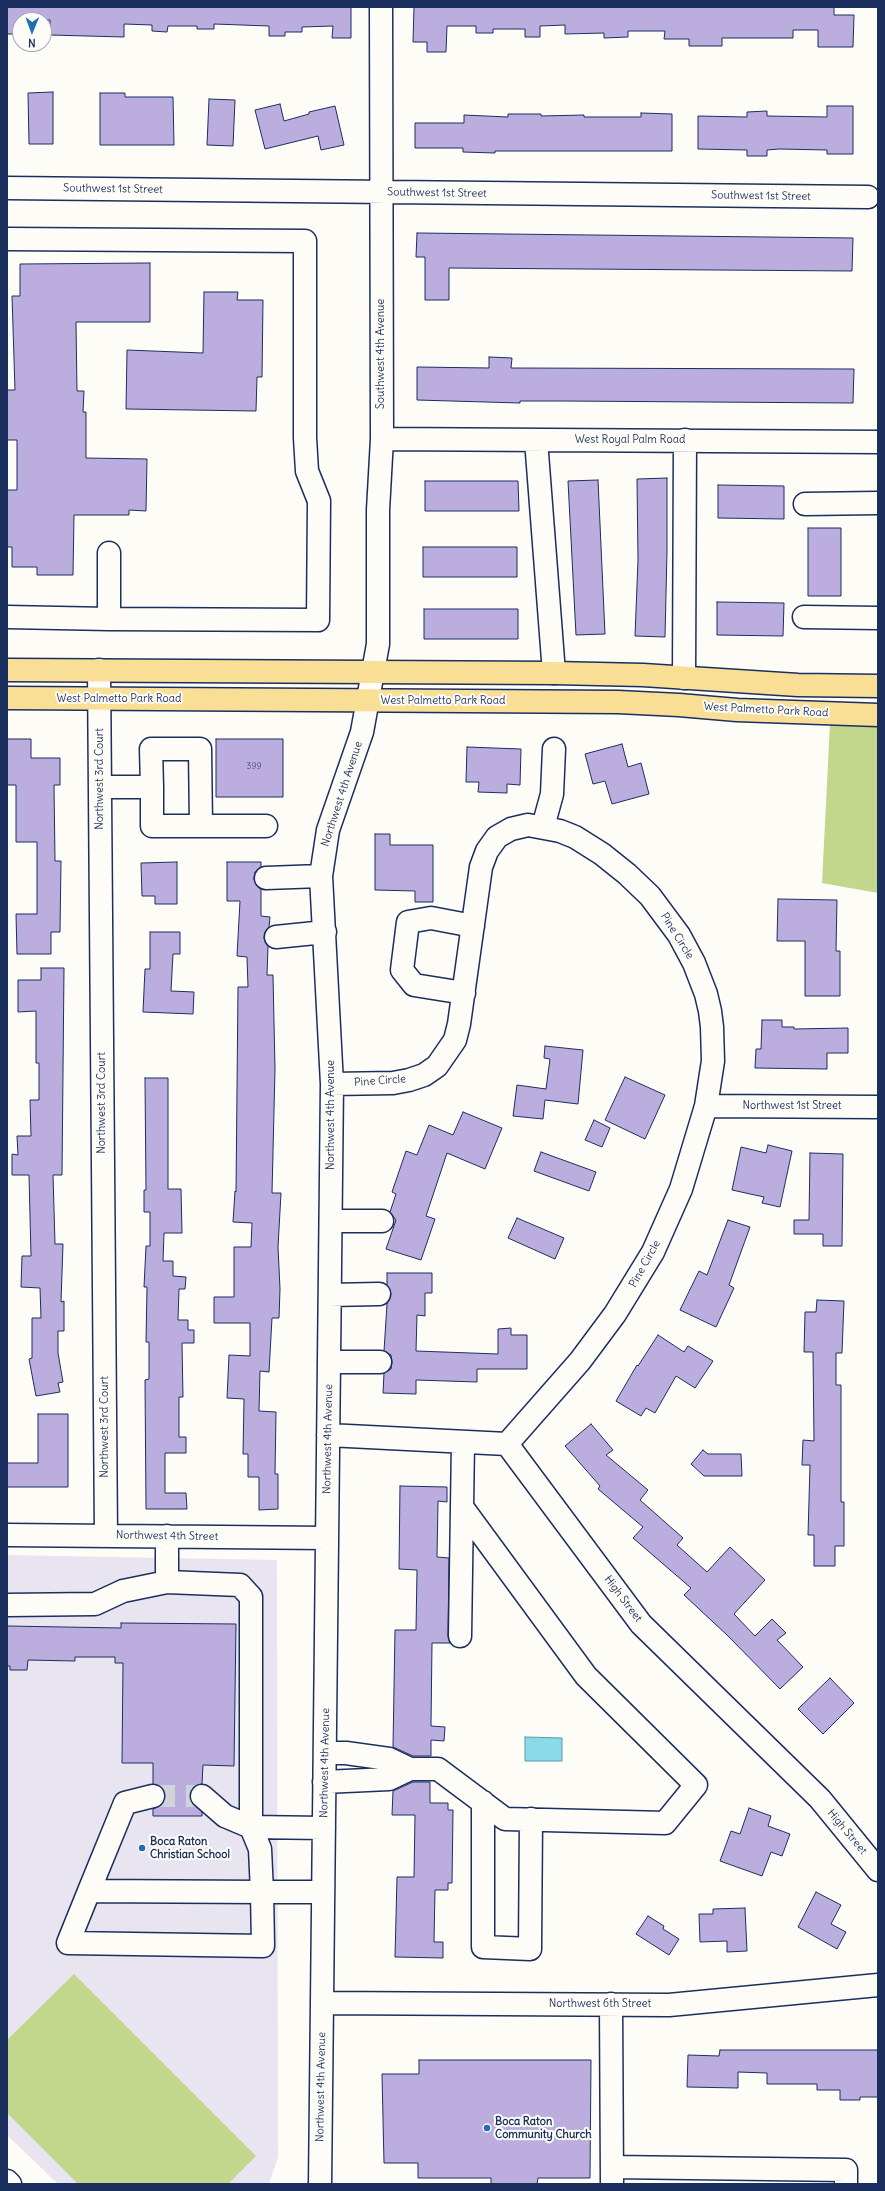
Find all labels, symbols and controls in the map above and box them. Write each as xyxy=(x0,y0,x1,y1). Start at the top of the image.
north arrow xyxy=(12,12,52,52)
text: N xyxy=(28,36,36,50)
street label: Southwest 1st Street xyxy=(63,182,163,196)
street label: Southwest 1st Street xyxy=(387,186,487,200)
street label: Southwest 1st Street xyxy=(711,189,811,203)
street label: Southwest 4th Avenue xyxy=(374,299,388,409)
street label: West Royal Palm Road xyxy=(575,433,685,447)
street label: West Palmetto Park Road xyxy=(57,692,181,706)
street label: West Palmetto Park Road xyxy=(381,694,505,708)
street label: West Palmetto Park Road xyxy=(703,700,829,720)
street label: Northwest 3rd Court xyxy=(93,728,107,830)
street label: Northwest 4th Avenue xyxy=(319,740,365,848)
house number: 399 xyxy=(246,761,262,771)
street label: Pine Circle xyxy=(658,910,696,962)
street label: Northwest 3rd Court xyxy=(95,1052,109,1154)
street label: Northwest 4th Avenue xyxy=(324,1060,338,1170)
street label: Pine Circle xyxy=(354,1073,406,1089)
street label: Northwest 1st Street xyxy=(742,1099,842,1113)
street label: Pine Circle xyxy=(627,1238,663,1290)
street label: Northwest 3rd Court xyxy=(98,1376,112,1478)
street label: Northwest 4th Avenue xyxy=(320,1384,336,1494)
street label: Northwest 4th Street xyxy=(116,1529,218,1543)
street label: High Street xyxy=(601,1573,645,1625)
street label: Northwest 4th Avenue xyxy=(317,1708,333,1818)
street label: High Street xyxy=(824,1807,870,1857)
place label: Boca Raton Christian School xyxy=(150,1835,230,1861)
marker: Boca Raton Christian School xyxy=(137,1843,147,1853)
street label: Northwest 6th Street xyxy=(549,1997,651,2011)
street label: Northwest 4th Avenue xyxy=(313,2032,329,2142)
place label: Boca Raton Community Church xyxy=(495,2115,592,2141)
marker: Boca Raton Community Church xyxy=(482,2123,492,2133)

